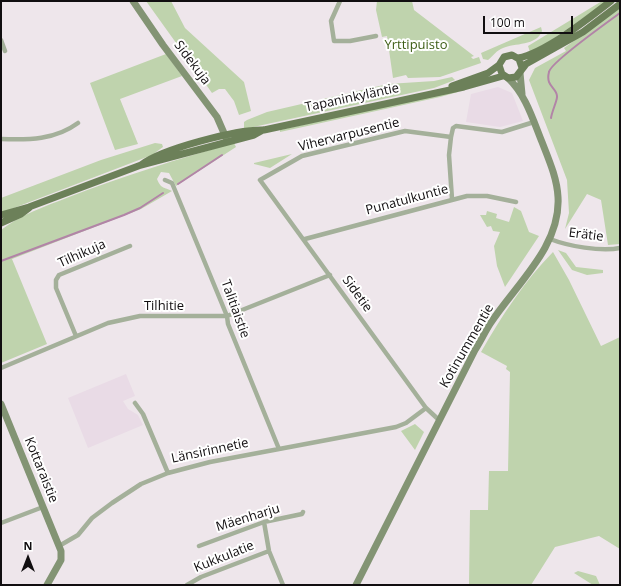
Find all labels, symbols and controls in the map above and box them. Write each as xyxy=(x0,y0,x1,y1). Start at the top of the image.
scale bar xyxy=(485,8,575,34)
text: 100 m xyxy=(490,14,525,31)
park label: Yrttipuisto xyxy=(385,37,447,53)
street label: Sidekuja xyxy=(170,38,214,88)
street label: Tapaninkyläntie xyxy=(304,80,400,116)
street label: Vihervarpusentie xyxy=(297,115,401,155)
street label: Punatulkuntie xyxy=(364,181,450,219)
street label: Erätie xyxy=(568,225,604,245)
street label: Tilhikuja xyxy=(56,237,108,271)
street label: Sidetie xyxy=(339,273,375,315)
street label: Talitiaistie xyxy=(217,278,253,340)
street label: Tilhitie xyxy=(144,298,184,314)
street label: Kotinummentie xyxy=(437,301,497,391)
street label: Kottaraistie xyxy=(21,435,61,505)
street label: Länsirinnetie xyxy=(170,435,250,467)
street label: Mäenharju xyxy=(214,501,282,535)
north arrow xyxy=(8,538,48,578)
text: N xyxy=(24,538,32,553)
street label: Kukkulatie xyxy=(192,538,256,576)

